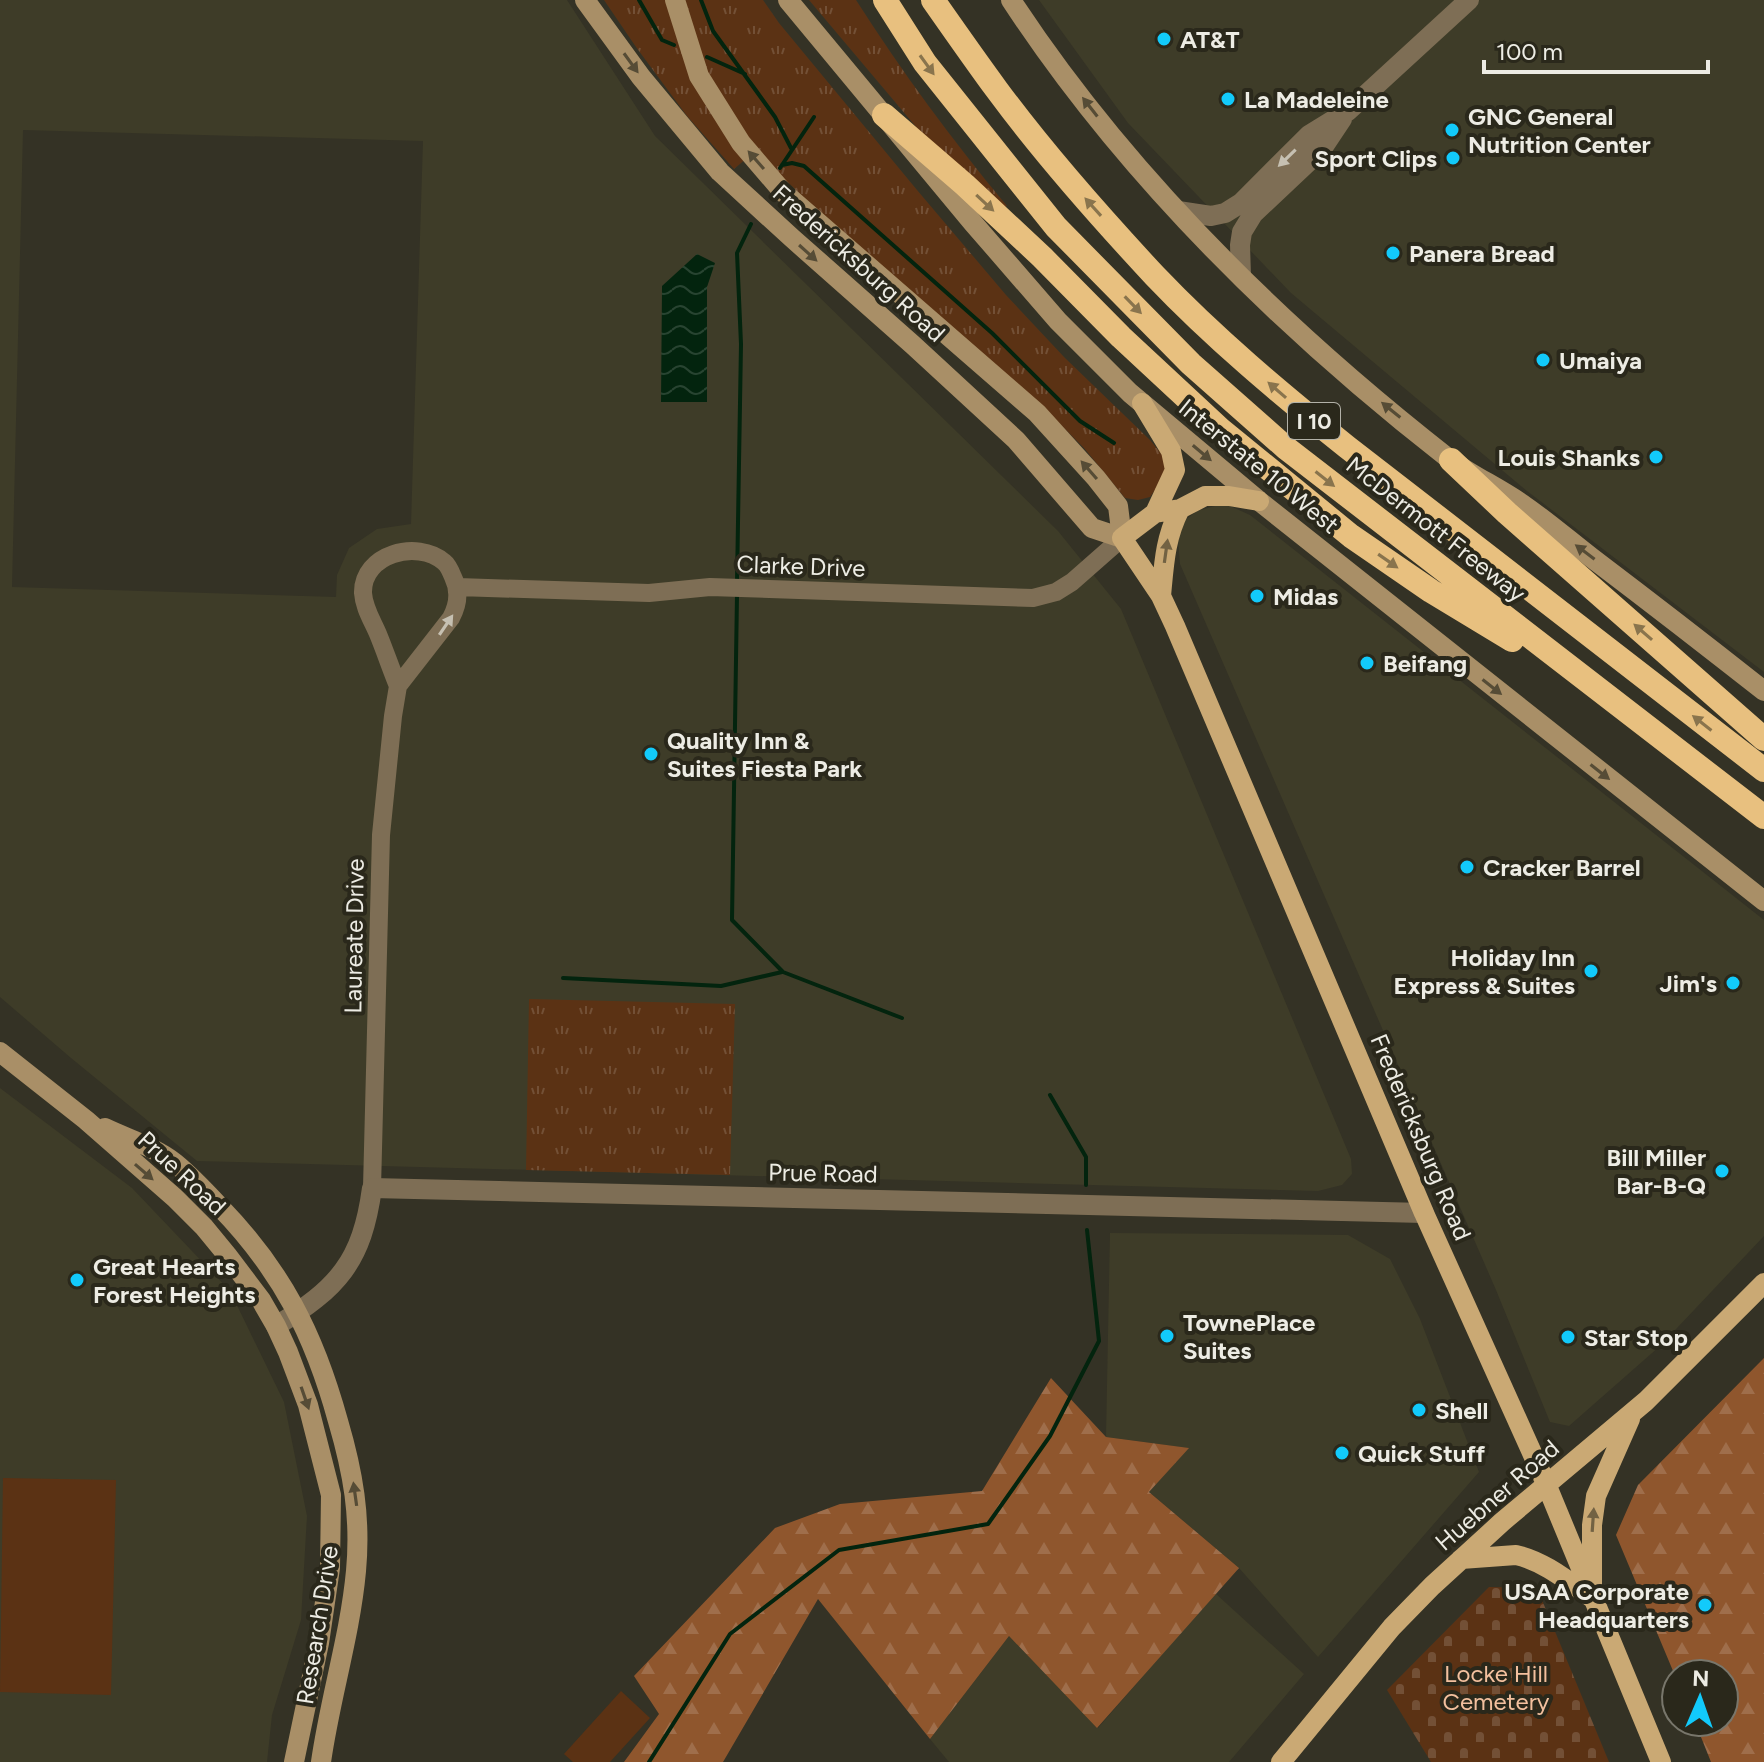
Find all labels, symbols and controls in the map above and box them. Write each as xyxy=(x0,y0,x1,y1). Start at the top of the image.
scale bar xyxy=(1484,24,1708,74)
place label: AT&T xyxy=(1180,25,1240,54)
marker: AT&T xyxy=(1155,30,1173,48)
text: 100 m xyxy=(1496,37,1563,66)
one-way arrow xyxy=(623,52,639,74)
one-way arrow xyxy=(919,55,935,75)
place label: La Madeleine xyxy=(1244,85,1389,114)
marker: La Madeleine xyxy=(1219,90,1237,108)
one-way arrow xyxy=(1082,97,1099,117)
place label: GNC General Nutrition Center xyxy=(1468,102,1651,159)
marker: GNC General Nutrition Center xyxy=(1443,121,1461,139)
place label: Sport Clips xyxy=(1314,144,1437,173)
one-way arrow xyxy=(1278,148,1297,166)
marker: Sport Clips xyxy=(1444,149,1462,167)
one-way arrow xyxy=(748,151,765,171)
street label: Fredericksburg Road xyxy=(767,178,951,348)
one-way arrow xyxy=(975,193,994,212)
one-way arrow xyxy=(1084,197,1102,216)
place label: Panera Bread xyxy=(1409,239,1555,268)
one-way arrow xyxy=(798,243,817,261)
marker: Panera Bread xyxy=(1384,244,1402,262)
one-way arrow xyxy=(1123,295,1141,314)
place label: Umaiya xyxy=(1559,346,1642,375)
marker: Umaiya xyxy=(1534,351,1552,369)
one-way arrow xyxy=(1267,382,1287,399)
street label: Interstate 10 West xyxy=(1173,393,1345,539)
road number: I 10 xyxy=(1288,403,1340,439)
one-way arrow xyxy=(1381,403,1401,419)
place label: Louis Shanks xyxy=(1498,443,1640,472)
one-way arrow xyxy=(1192,444,1212,461)
marker: Louis Shanks xyxy=(1647,448,1665,466)
street label: McDermott Freeway xyxy=(1341,450,1532,608)
one-way arrow xyxy=(1081,461,1098,481)
one-way arrow xyxy=(1315,470,1335,487)
one-way arrow xyxy=(1160,539,1173,564)
one-way arrow xyxy=(1575,545,1595,561)
street label: Clarke Drive xyxy=(736,549,866,583)
one-way arrow xyxy=(1377,554,1398,569)
place label: Midas xyxy=(1273,582,1338,611)
marker: Midas xyxy=(1248,587,1266,605)
one-way arrow xyxy=(438,614,453,635)
one-way arrow xyxy=(1633,624,1653,641)
place label: Beifang xyxy=(1383,649,1467,678)
marker: Beifang xyxy=(1358,654,1376,672)
one-way arrow xyxy=(1482,678,1502,694)
one-way arrow xyxy=(1692,715,1712,731)
place label: Quality Inn & Suites Fiesta Park xyxy=(667,726,862,783)
marker: Quality Inn & Suites Fiesta Park xyxy=(642,745,660,763)
one-way arrow xyxy=(1590,763,1610,780)
place label: Cracker Barrel xyxy=(1483,853,1641,882)
street label: Laureate Drive xyxy=(338,858,370,1014)
marker: Cracker Barrel xyxy=(1458,858,1476,876)
place label: Holiday Inn Express & Suites xyxy=(1393,943,1575,1000)
marker: Holiday Inn Express & Suites xyxy=(1582,962,1600,980)
place label: Jim's xyxy=(1659,969,1717,998)
marker: Jim's xyxy=(1724,974,1742,992)
street label: Fredericksburg Road xyxy=(1364,1029,1478,1245)
street label: Prue Road xyxy=(132,1125,232,1221)
place label: Bill Miller Bar-B-Q xyxy=(1606,1143,1706,1200)
street label: Prue Road xyxy=(768,1158,878,1188)
one-way arrow xyxy=(135,1162,154,1180)
marker: Bill Miller Bar-B-Q xyxy=(1713,1162,1731,1180)
place label: Great Hearts Forest Heights xyxy=(93,1252,256,1309)
marker: Great Hearts Forest Heights xyxy=(68,1271,86,1289)
place label: TownePlace Suites xyxy=(1183,1308,1315,1365)
place label: Star Stop xyxy=(1584,1323,1688,1352)
marker: TownePlace Suites xyxy=(1158,1327,1176,1345)
marker: Star Stop xyxy=(1559,1328,1577,1346)
one-way arrow xyxy=(299,1387,311,1411)
place label: Shell xyxy=(1435,1396,1488,1425)
marker: Shell xyxy=(1410,1401,1428,1419)
street label: Huebner Road xyxy=(1429,1433,1565,1557)
place label: Quick Stuff xyxy=(1358,1439,1486,1468)
marker: Quick Stuff xyxy=(1333,1444,1351,1462)
one-way arrow xyxy=(348,1481,361,1506)
one-way arrow xyxy=(1587,1507,1600,1532)
street label: Research Drive xyxy=(290,1543,344,1707)
place label: USAA Corporate Headquarters xyxy=(1504,1577,1689,1634)
marker: USAA Corporate Headquarters xyxy=(1696,1596,1714,1614)
north arrow xyxy=(1660,1658,1740,1738)
park label: Locke Hill Cemetery xyxy=(1443,1659,1550,1716)
text: N xyxy=(1692,1665,1710,1692)

